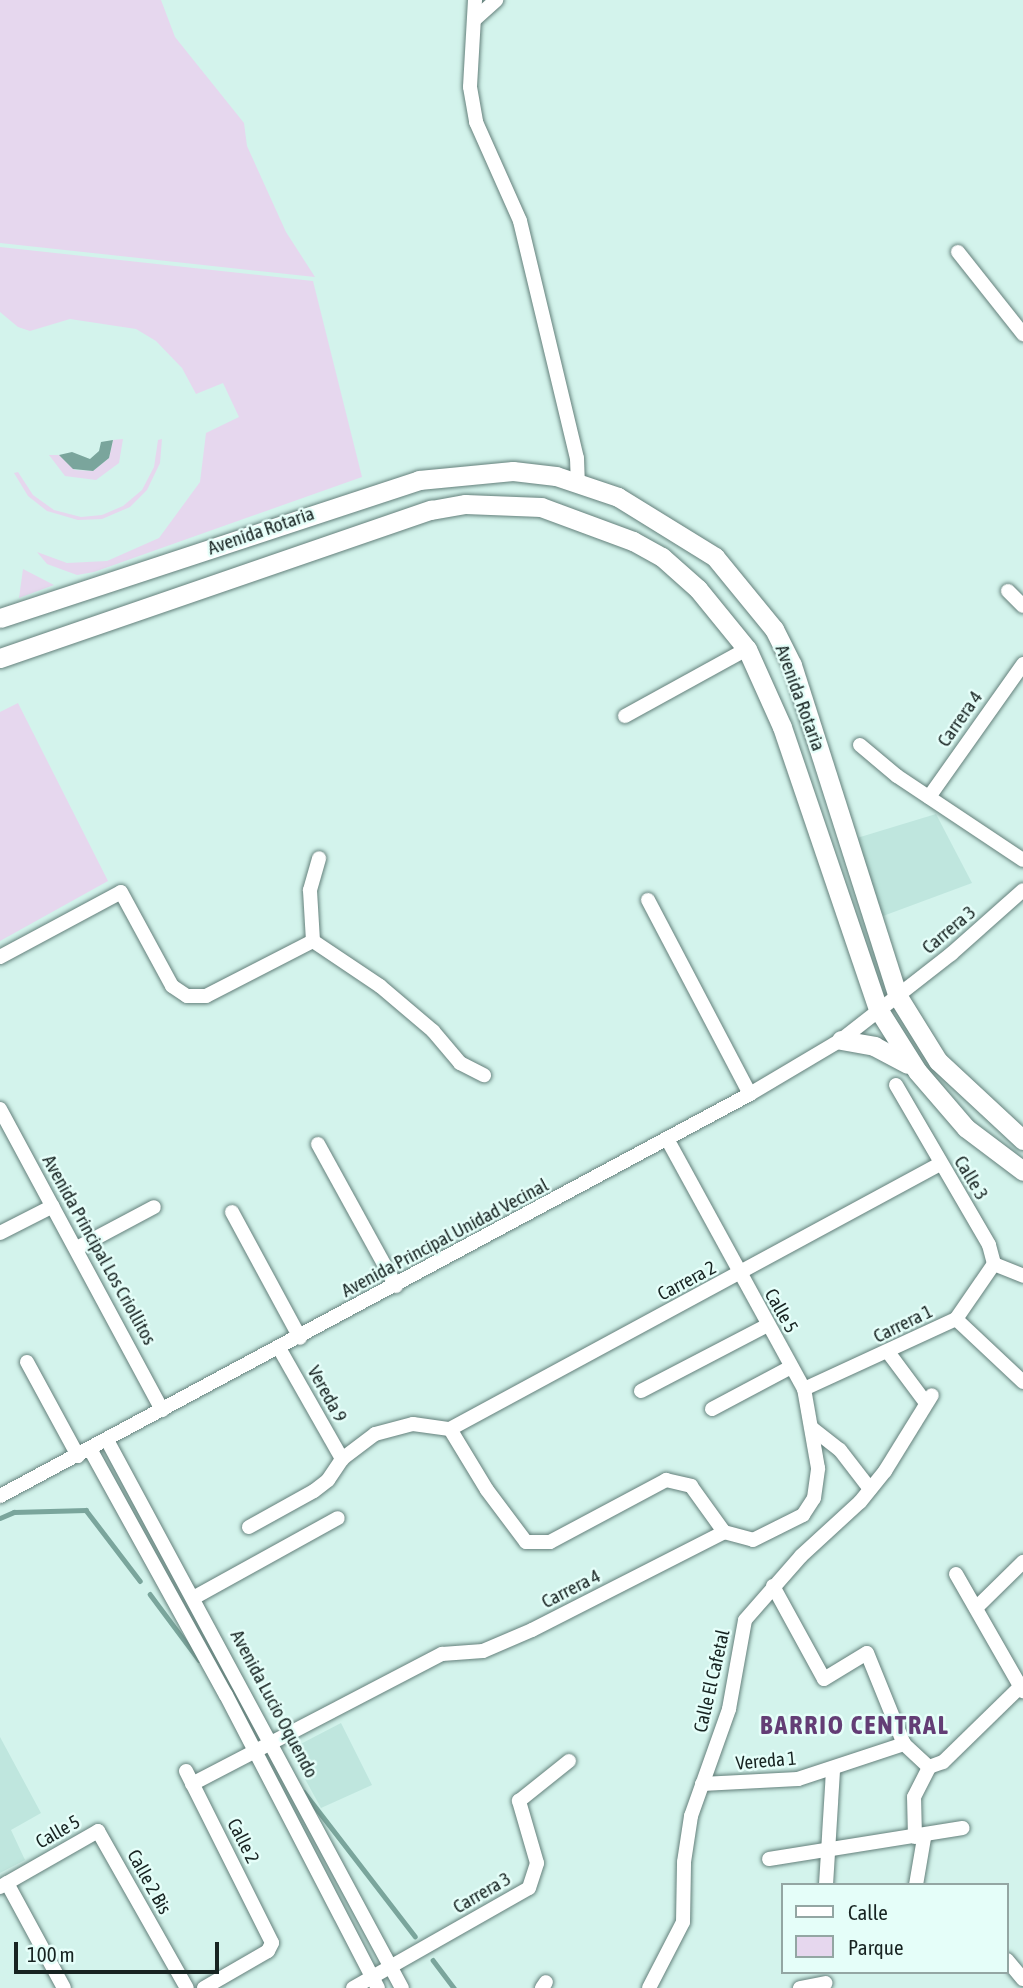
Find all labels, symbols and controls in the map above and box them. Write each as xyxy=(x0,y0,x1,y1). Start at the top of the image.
street label: Avenida Rotaria xyxy=(205,502,317,560)
street label: Avenida Rotaria xyxy=(770,642,830,754)
street label: Carrera 4 xyxy=(933,687,987,751)
street label: Carrera 3 xyxy=(918,901,980,959)
street label: Avenida Principal Los Criollitos xyxy=(37,1151,161,1349)
street label: Calle 3 xyxy=(949,1152,993,1204)
street label: Avenida Principal Unidad Vecinal xyxy=(338,1174,552,1302)
street label: Carrera 2 xyxy=(654,1256,720,1306)
street label: Calle 5 xyxy=(759,1285,803,1337)
street label: Carrera 1 xyxy=(870,1300,936,1348)
street label: Vereda 9 xyxy=(302,1362,352,1426)
street label: Carrera 4 xyxy=(538,1565,604,1613)
street label: Avenida Lucio Oquendo xyxy=(225,1626,323,1782)
street label: Calle El Cafetal xyxy=(689,1627,735,1735)
district label: BARRIO CENTRAL xyxy=(762,1710,948,1742)
street label: Vereda 1 xyxy=(735,1747,797,1775)
street label: Calle 5 xyxy=(32,1810,84,1854)
street label: Calle 2 xyxy=(222,1815,264,1867)
street label: Calle 2 Bis xyxy=(122,1846,176,1918)
street label: Carrera 3 xyxy=(449,1867,515,1919)
legend xyxy=(782,1883,1009,1974)
text: Calle xyxy=(848,1900,888,1924)
scale bar xyxy=(18,1928,222,1972)
text: Parque xyxy=(848,1935,903,1959)
text: 100 m xyxy=(27,1942,75,1966)

